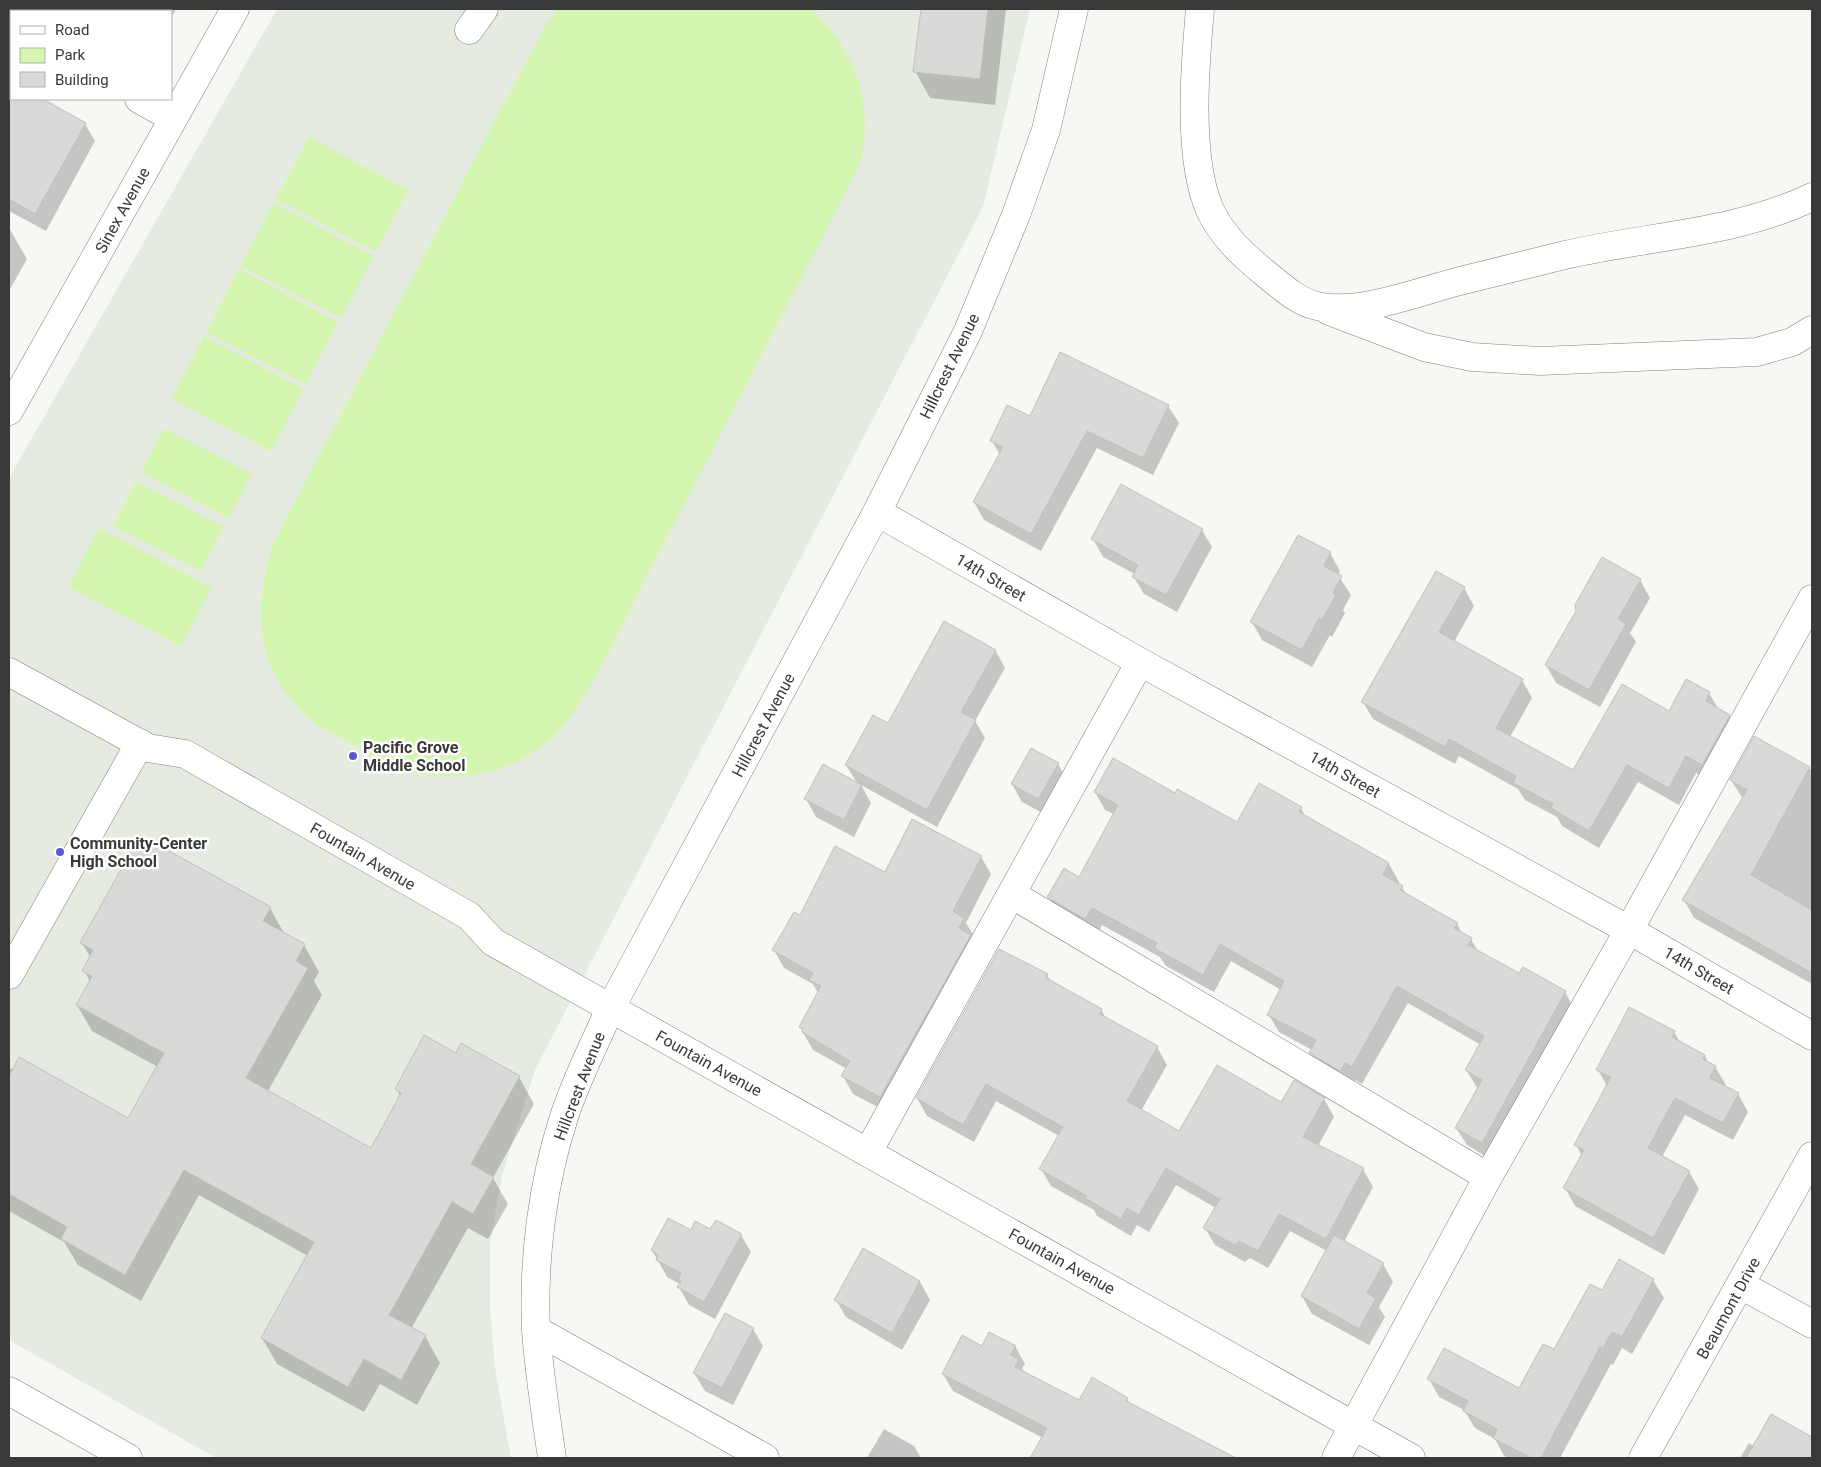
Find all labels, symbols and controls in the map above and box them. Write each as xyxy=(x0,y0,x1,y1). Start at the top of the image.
legend xyxy=(10,10,172,100)
text: Road xyxy=(55,21,89,39)
text: Park xyxy=(55,46,86,64)
text: Building xyxy=(55,71,109,89)
street label: Sinex Avenue xyxy=(91,164,154,256)
street label: Hillcrest Avenue xyxy=(916,310,983,422)
street label: 14th Street xyxy=(952,550,1029,605)
street label: Hillcrest Avenue xyxy=(728,670,799,780)
place label: Pacific Grove Middle School xyxy=(363,738,466,775)
street label: 14th Street xyxy=(1306,747,1384,802)
marker: Pacific Grove Middle School xyxy=(347,750,359,762)
street label: Fountain Avenue xyxy=(307,819,419,894)
place label: Community-Center High School xyxy=(70,834,207,871)
marker: Community-Center High School xyxy=(54,846,66,858)
street label: 14th Street xyxy=(1660,943,1737,998)
street label: Fountain Avenue xyxy=(652,1026,765,1100)
street label: Hillcrest Avenue xyxy=(550,1029,609,1143)
street label: Fountain Avenue xyxy=(1005,1224,1118,1298)
street label: Beaumont Drive xyxy=(1693,1254,1764,1362)

